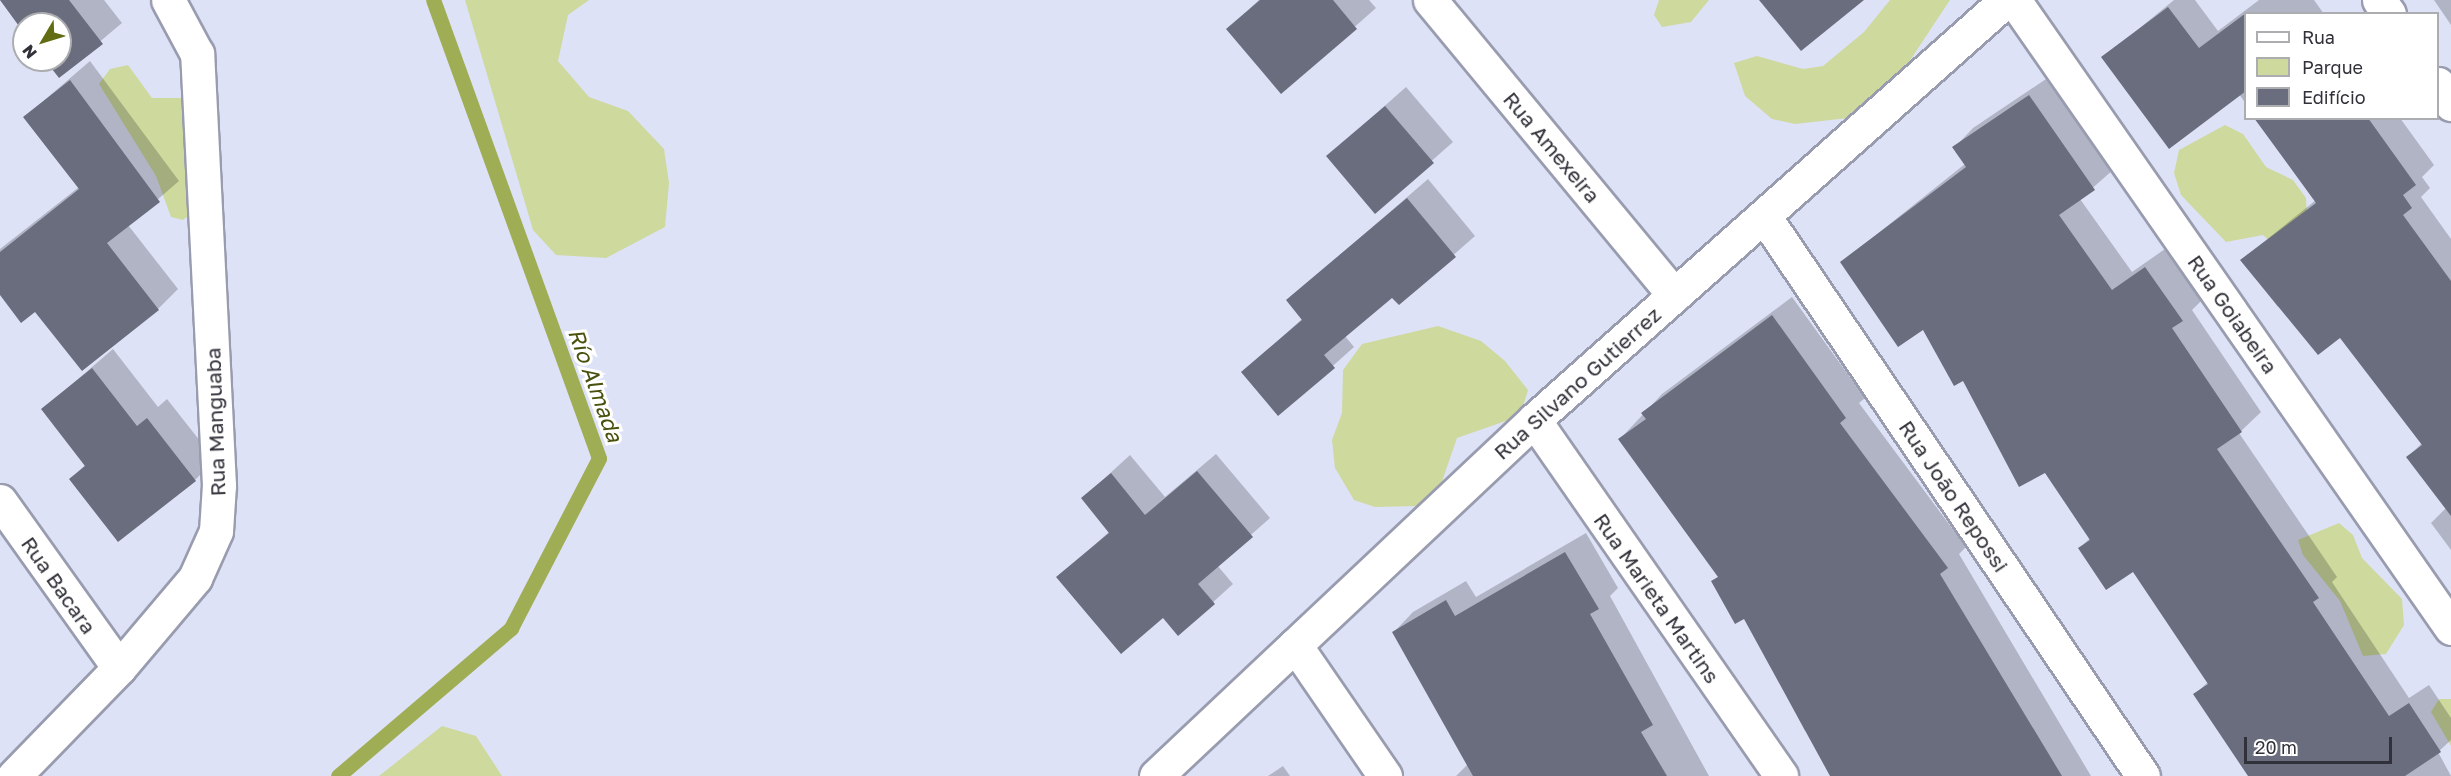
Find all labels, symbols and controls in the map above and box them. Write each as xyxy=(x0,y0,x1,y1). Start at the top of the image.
north arrow xyxy=(12,12,72,72)
legend xyxy=(2244,12,2439,120)
text: Rua xyxy=(2302,26,2335,48)
text: N xyxy=(18,41,41,63)
text: Parque xyxy=(2302,56,2363,78)
street label: Rua Amexeira xyxy=(1498,86,1606,208)
text: Edifício xyxy=(2302,86,2366,108)
street label: Rua Goiabeira xyxy=(2183,250,2283,378)
street label: Rua Silvano Gutierrez xyxy=(1488,302,1666,464)
water label: Río Almada xyxy=(563,325,629,445)
street label: Rua Manguaba xyxy=(200,347,230,497)
street label: Rua João Repossi xyxy=(1894,415,2014,577)
street label: Rua Marieta Martins xyxy=(1589,508,1725,688)
street label: Rua Bacara xyxy=(16,532,102,638)
scale bar xyxy=(2247,725,2396,763)
text: 20 m xyxy=(2255,736,2297,758)

